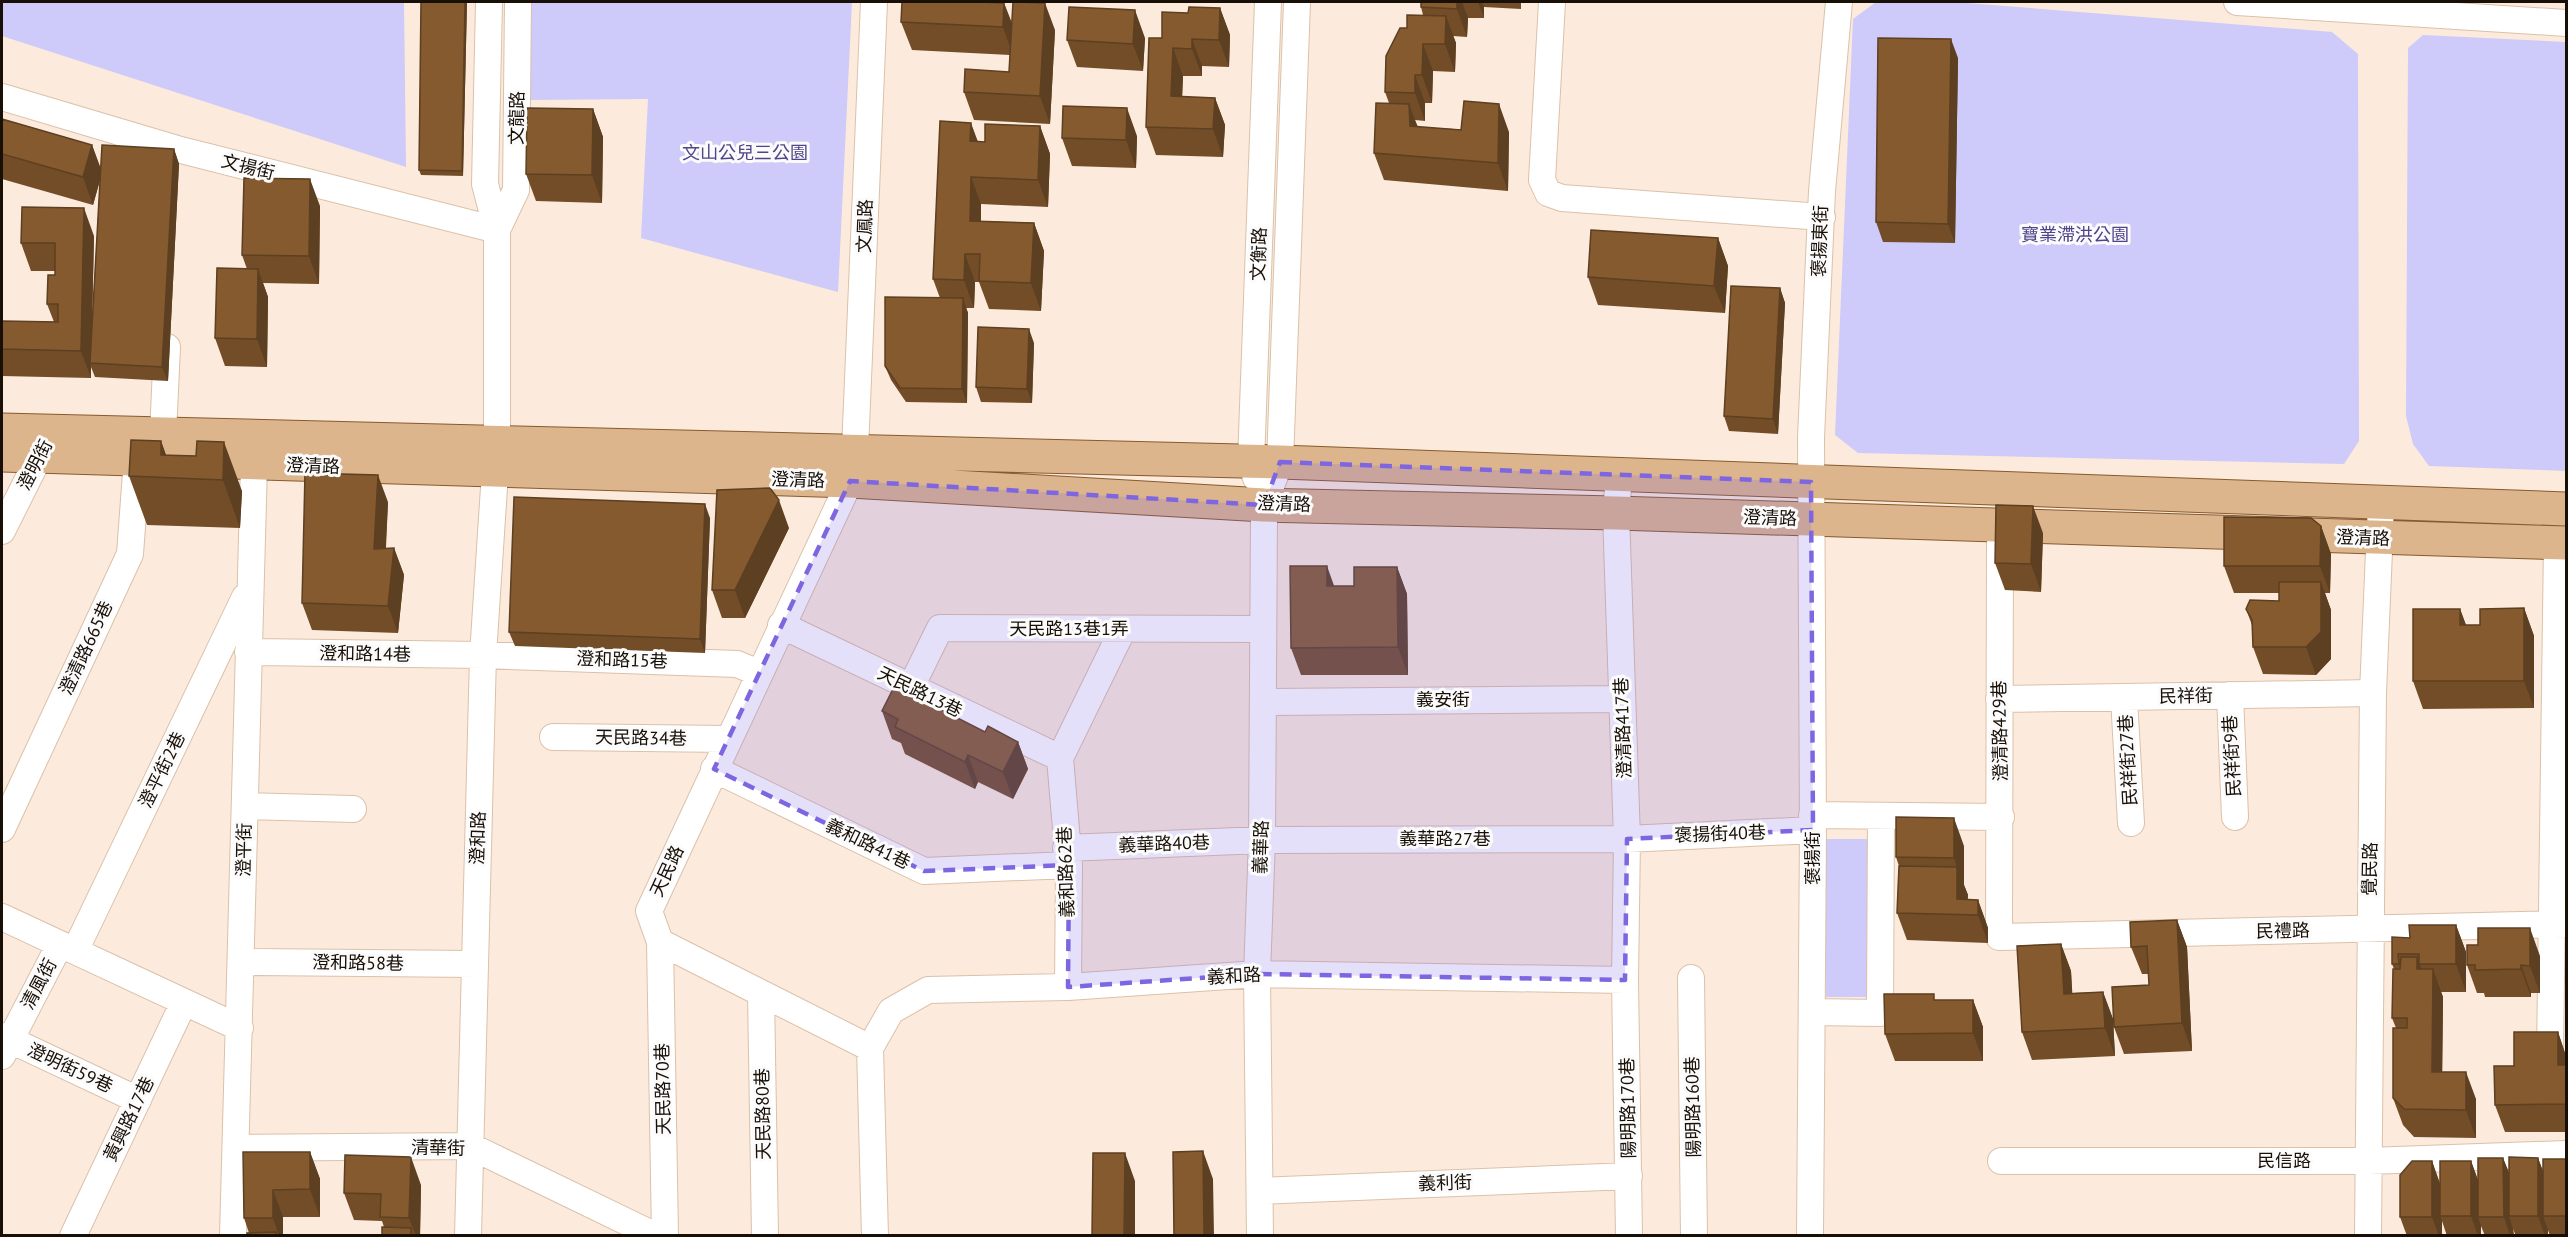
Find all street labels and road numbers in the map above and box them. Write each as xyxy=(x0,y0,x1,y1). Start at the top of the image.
street label: 文龍路 xyxy=(505,91,528,145)
street label: 文揚街 xyxy=(219,149,277,184)
street label: 文鳳路 xyxy=(852,199,877,253)
street label: 褒揚東街 xyxy=(1807,205,1832,277)
street label: 文衡路 xyxy=(1246,227,1271,281)
street label: 澄明街 xyxy=(12,435,57,494)
street label: 澄清路 xyxy=(286,453,340,478)
street label: 澄清路 xyxy=(771,467,825,492)
street label: 澄清路 xyxy=(1257,491,1311,516)
street label: 澄清路 xyxy=(1743,505,1797,530)
street label: 澄清路 xyxy=(2336,525,2390,550)
street label: 澄清路665巷 xyxy=(54,597,117,699)
street label: 天民路13巷1弄 xyxy=(1009,617,1129,640)
street label: 澄和路14巷 xyxy=(319,641,411,666)
street label: 澄和路15巷 xyxy=(576,646,668,673)
street label: 天民路13巷 xyxy=(874,661,966,722)
street label: 澄清路417巷 xyxy=(1609,677,1636,779)
street label: 澄清路429巷 xyxy=(1987,680,2012,782)
street label: 民祥街 xyxy=(2159,684,2213,707)
street label: 義安街 xyxy=(1416,688,1470,711)
street label: 民祥街27巷 xyxy=(2114,714,2141,806)
street label: 民祥街9巷 xyxy=(2218,715,2245,797)
street label: 天民路34巷 xyxy=(595,725,687,750)
street label: 澄平街2巷 xyxy=(133,728,190,812)
street label: 澄和路 xyxy=(465,811,490,865)
street label: 義和路41巷 xyxy=(822,813,914,874)
street label: 義華路 xyxy=(1248,820,1273,874)
street label: 褒揚街40巷 xyxy=(1674,820,1766,847)
street label: 澄平街 xyxy=(232,823,255,877)
street label: 義和路62巷 xyxy=(1052,826,1079,918)
street label: 義華路27巷 xyxy=(1399,827,1491,850)
street label: 義華路40巷 xyxy=(1118,830,1210,857)
street label: 褒揚街 xyxy=(1801,831,1824,885)
street label: 天民路 xyxy=(645,841,688,900)
street label: 覺民路 xyxy=(2358,842,2381,896)
street label: 民禮路 xyxy=(2256,919,2310,942)
street label: 澄和路58巷 xyxy=(312,950,404,975)
street label: 清風街 xyxy=(16,955,61,1013)
street label: 義和路 xyxy=(1206,963,1262,988)
street label: 澄明街59巷 xyxy=(24,1038,117,1097)
street label: 天民路70巷 xyxy=(650,1043,675,1135)
street label: 陽明路160巷 xyxy=(1680,1056,1705,1158)
street label: 陽明路170巷 xyxy=(1615,1057,1640,1159)
street label: 天民路80巷 xyxy=(750,1068,775,1160)
street label: 黃興路17巷 xyxy=(98,1073,159,1165)
street label: 清華街 xyxy=(411,1136,465,1159)
street label: 民信路 xyxy=(2257,1149,2311,1172)
street label: 義利街 xyxy=(1418,1170,1472,1195)

